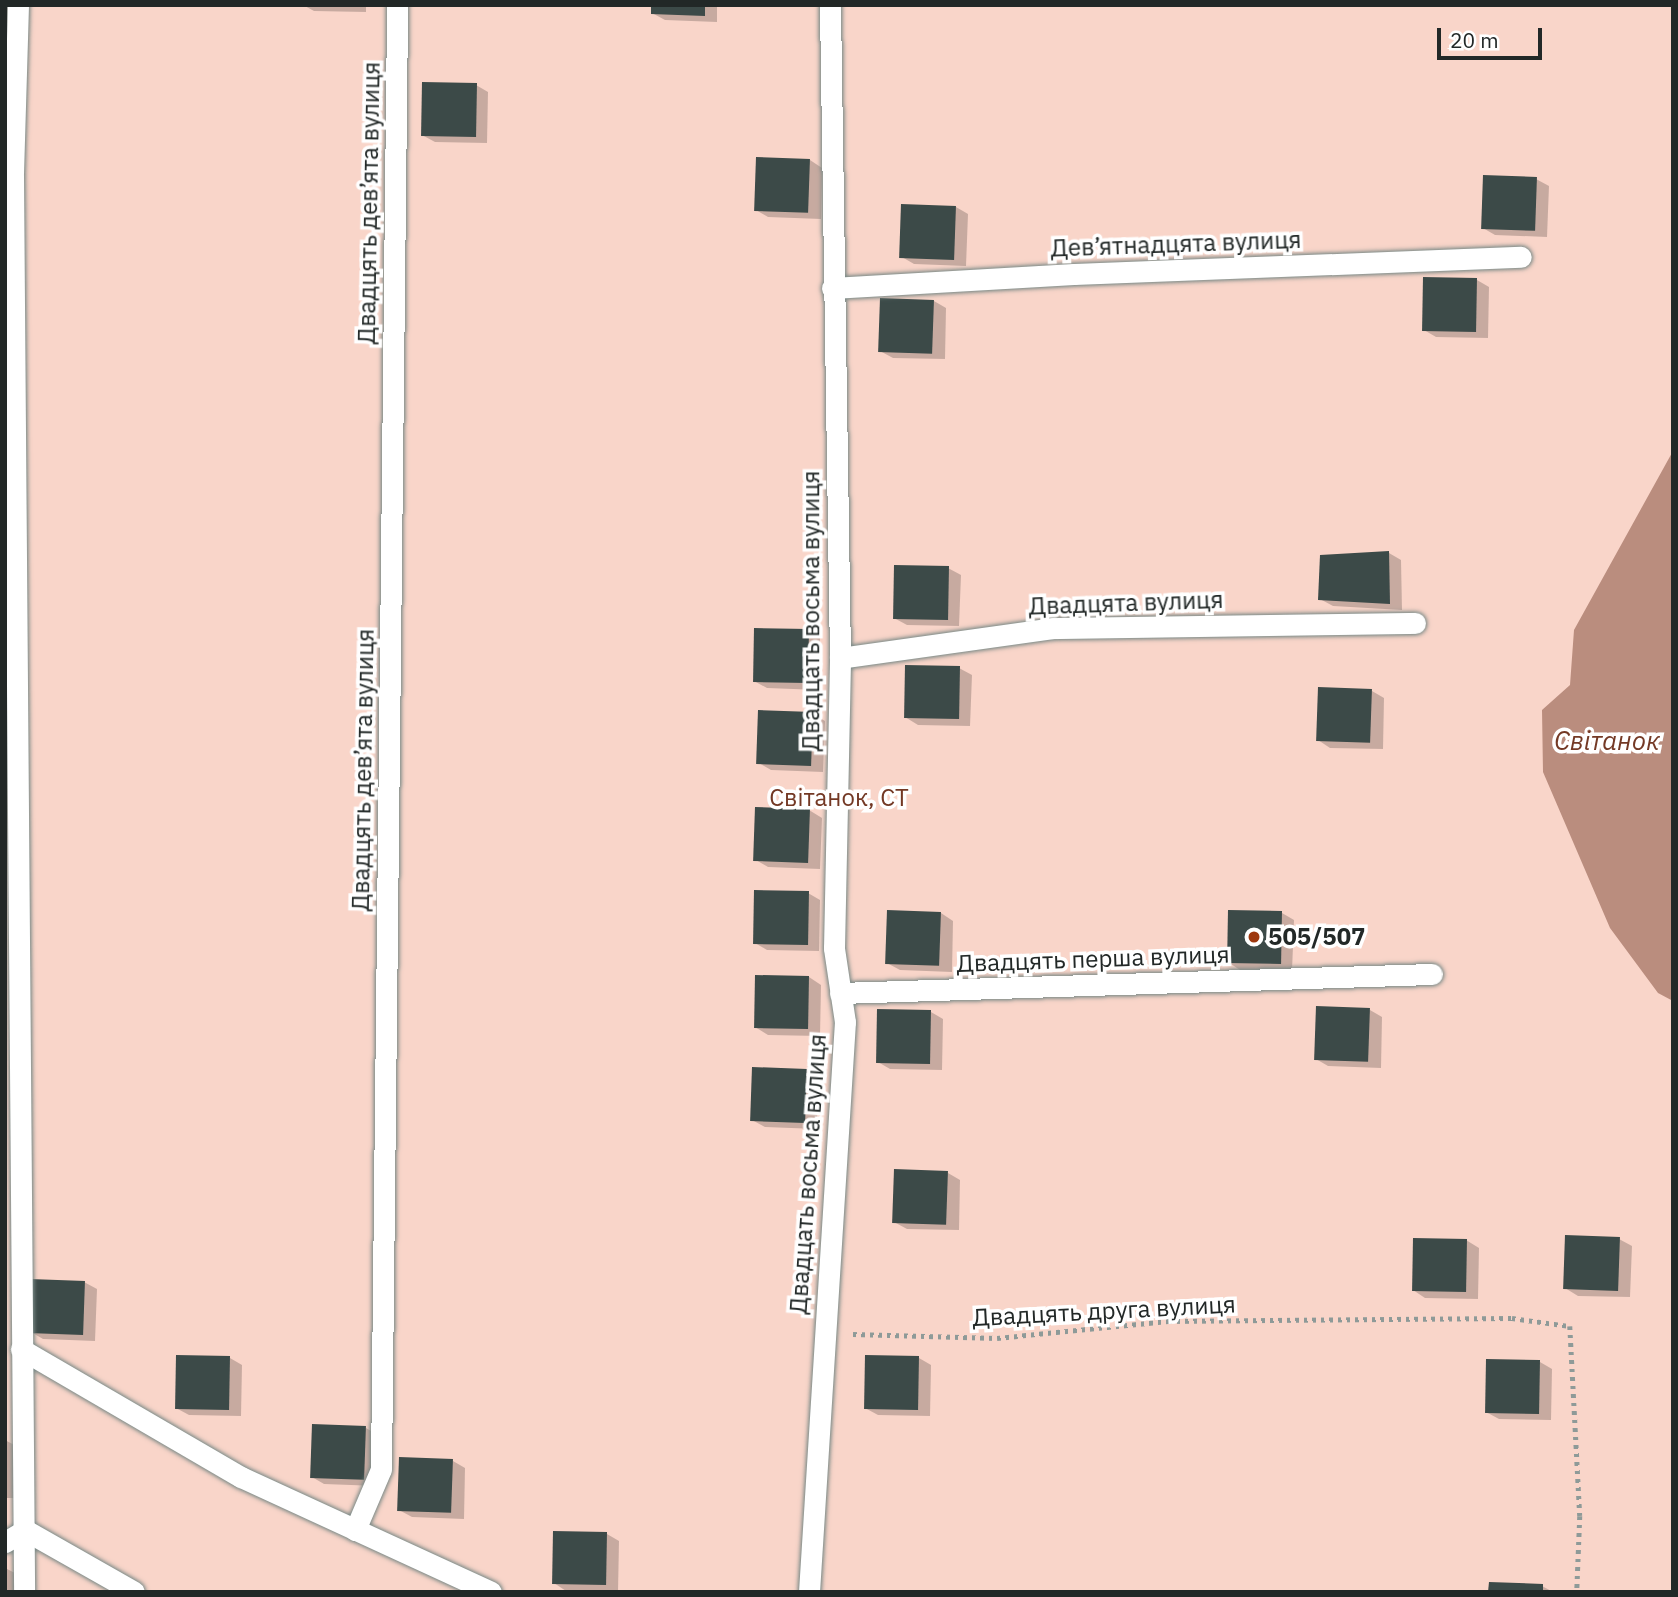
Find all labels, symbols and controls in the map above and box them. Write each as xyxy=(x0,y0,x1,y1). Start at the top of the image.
scale bar xyxy=(1440,14,1545,58)
text: 20 m xyxy=(1450,26,1499,54)
street label: Двадцять дев’ята вулиця xyxy=(352,61,386,345)
street label: Дев’ятнадцята вулиця xyxy=(1050,225,1302,263)
street label: Двадцать восьма вулиця xyxy=(797,471,825,751)
street label: Двадцята вулиця xyxy=(1028,585,1224,621)
street label: Двадцять дев’ята вулиця xyxy=(346,628,380,912)
water label: Світанок xyxy=(1554,725,1660,757)
park label: Світанок, СТ xyxy=(769,784,909,812)
place label: 505/507 xyxy=(1268,923,1365,951)
marker: 505/507 xyxy=(1246,929,1262,945)
street label: Двадцять перша вулиця xyxy=(956,940,1230,978)
street label: Двадцать восьма вулиця xyxy=(784,1033,832,1315)
street label: Двадцять друга вулиця xyxy=(972,1290,1236,1332)

